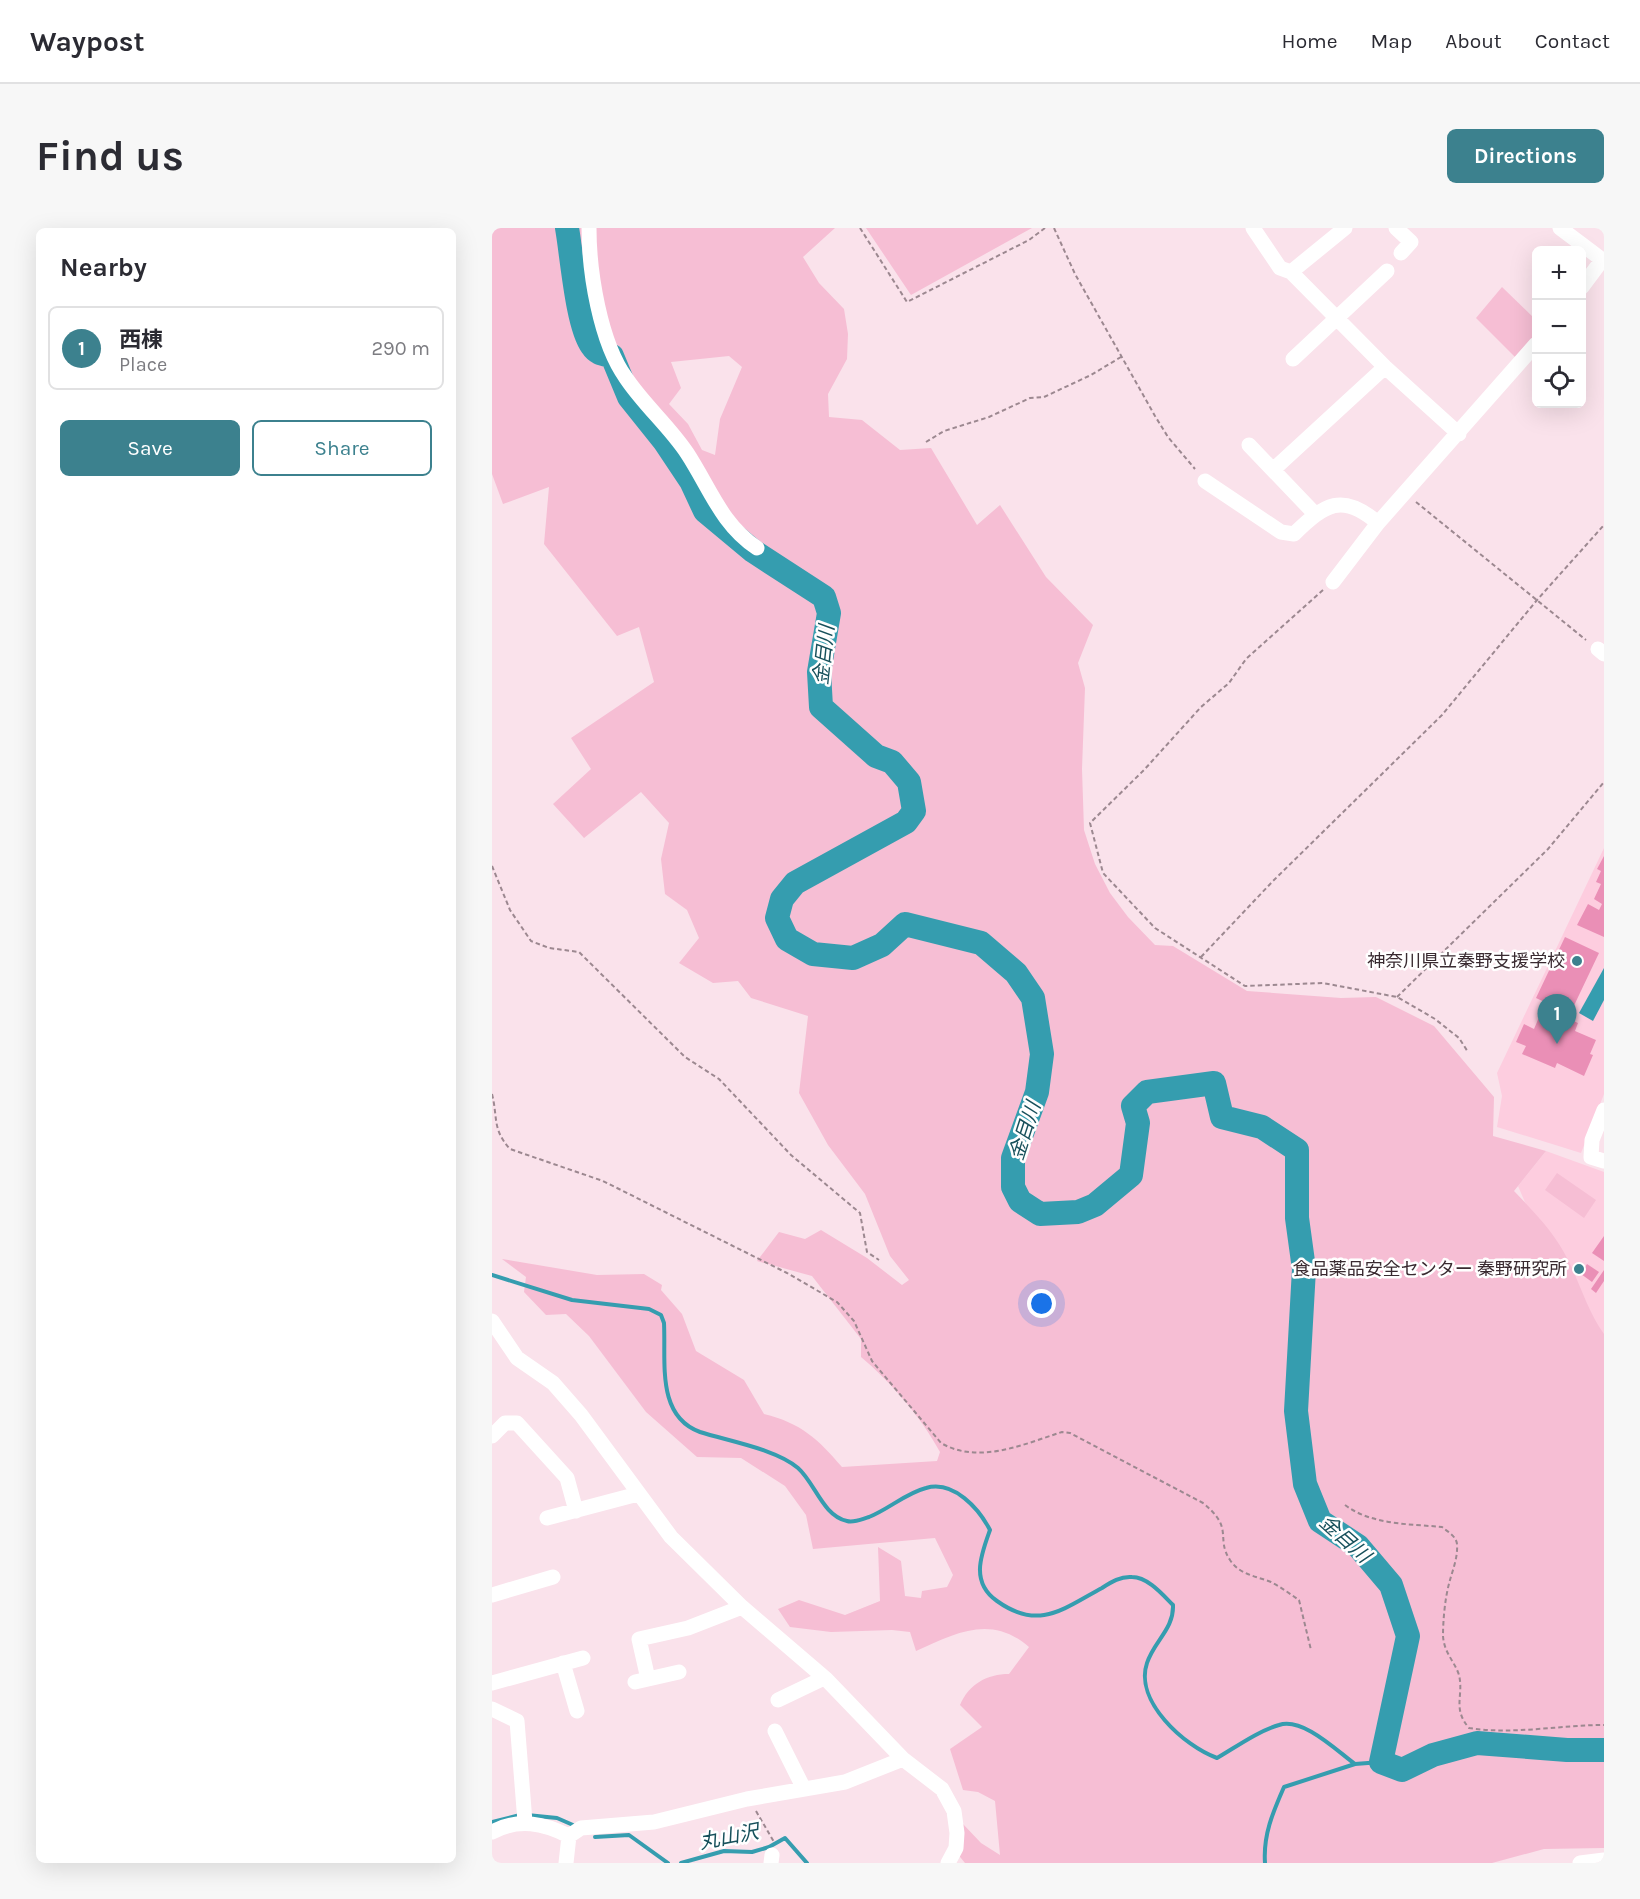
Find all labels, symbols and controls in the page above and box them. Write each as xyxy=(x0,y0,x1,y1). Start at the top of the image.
text: Waypost xyxy=(30,25,145,58)
text: Home xyxy=(1282,29,1338,53)
text: Map xyxy=(1371,29,1412,53)
text: About xyxy=(1445,29,1502,53)
text: Contact xyxy=(1535,29,1610,53)
button: Directions xyxy=(1447,129,1604,183)
text: Find us xyxy=(36,131,184,181)
map controls xyxy=(1532,246,1586,408)
button: + xyxy=(1532,246,1586,300)
text: Nearby xyxy=(60,252,147,283)
button: − xyxy=(1532,300,1586,354)
text: 西棟 xyxy=(119,327,163,353)
text: 1 xyxy=(78,337,85,360)
text: 290 m xyxy=(371,337,430,360)
text: Place xyxy=(119,353,167,376)
button: locate xyxy=(1532,354,1586,408)
button: Save xyxy=(60,420,240,476)
button: Share xyxy=(252,420,432,476)
water label: 金目川 xyxy=(809,622,839,686)
place label: 神奈川県立秦野支援学校 xyxy=(1367,950,1565,972)
marker: 神奈川県立秦野支援学校 xyxy=(1570,954,1584,968)
pin: 1 xyxy=(1538,994,1576,1044)
water label: 金目川 xyxy=(1005,1097,1046,1163)
place label: 食品薬品安全センター 秦野研究所 xyxy=(1293,1258,1567,1280)
marker: 食品薬品安全センター 秦野研究所 xyxy=(1572,1262,1586,1276)
your location xyxy=(1027,1289,1056,1318)
water label: 金目川 xyxy=(1315,1510,1376,1569)
water label: 丸山沢 xyxy=(697,1819,764,1854)

